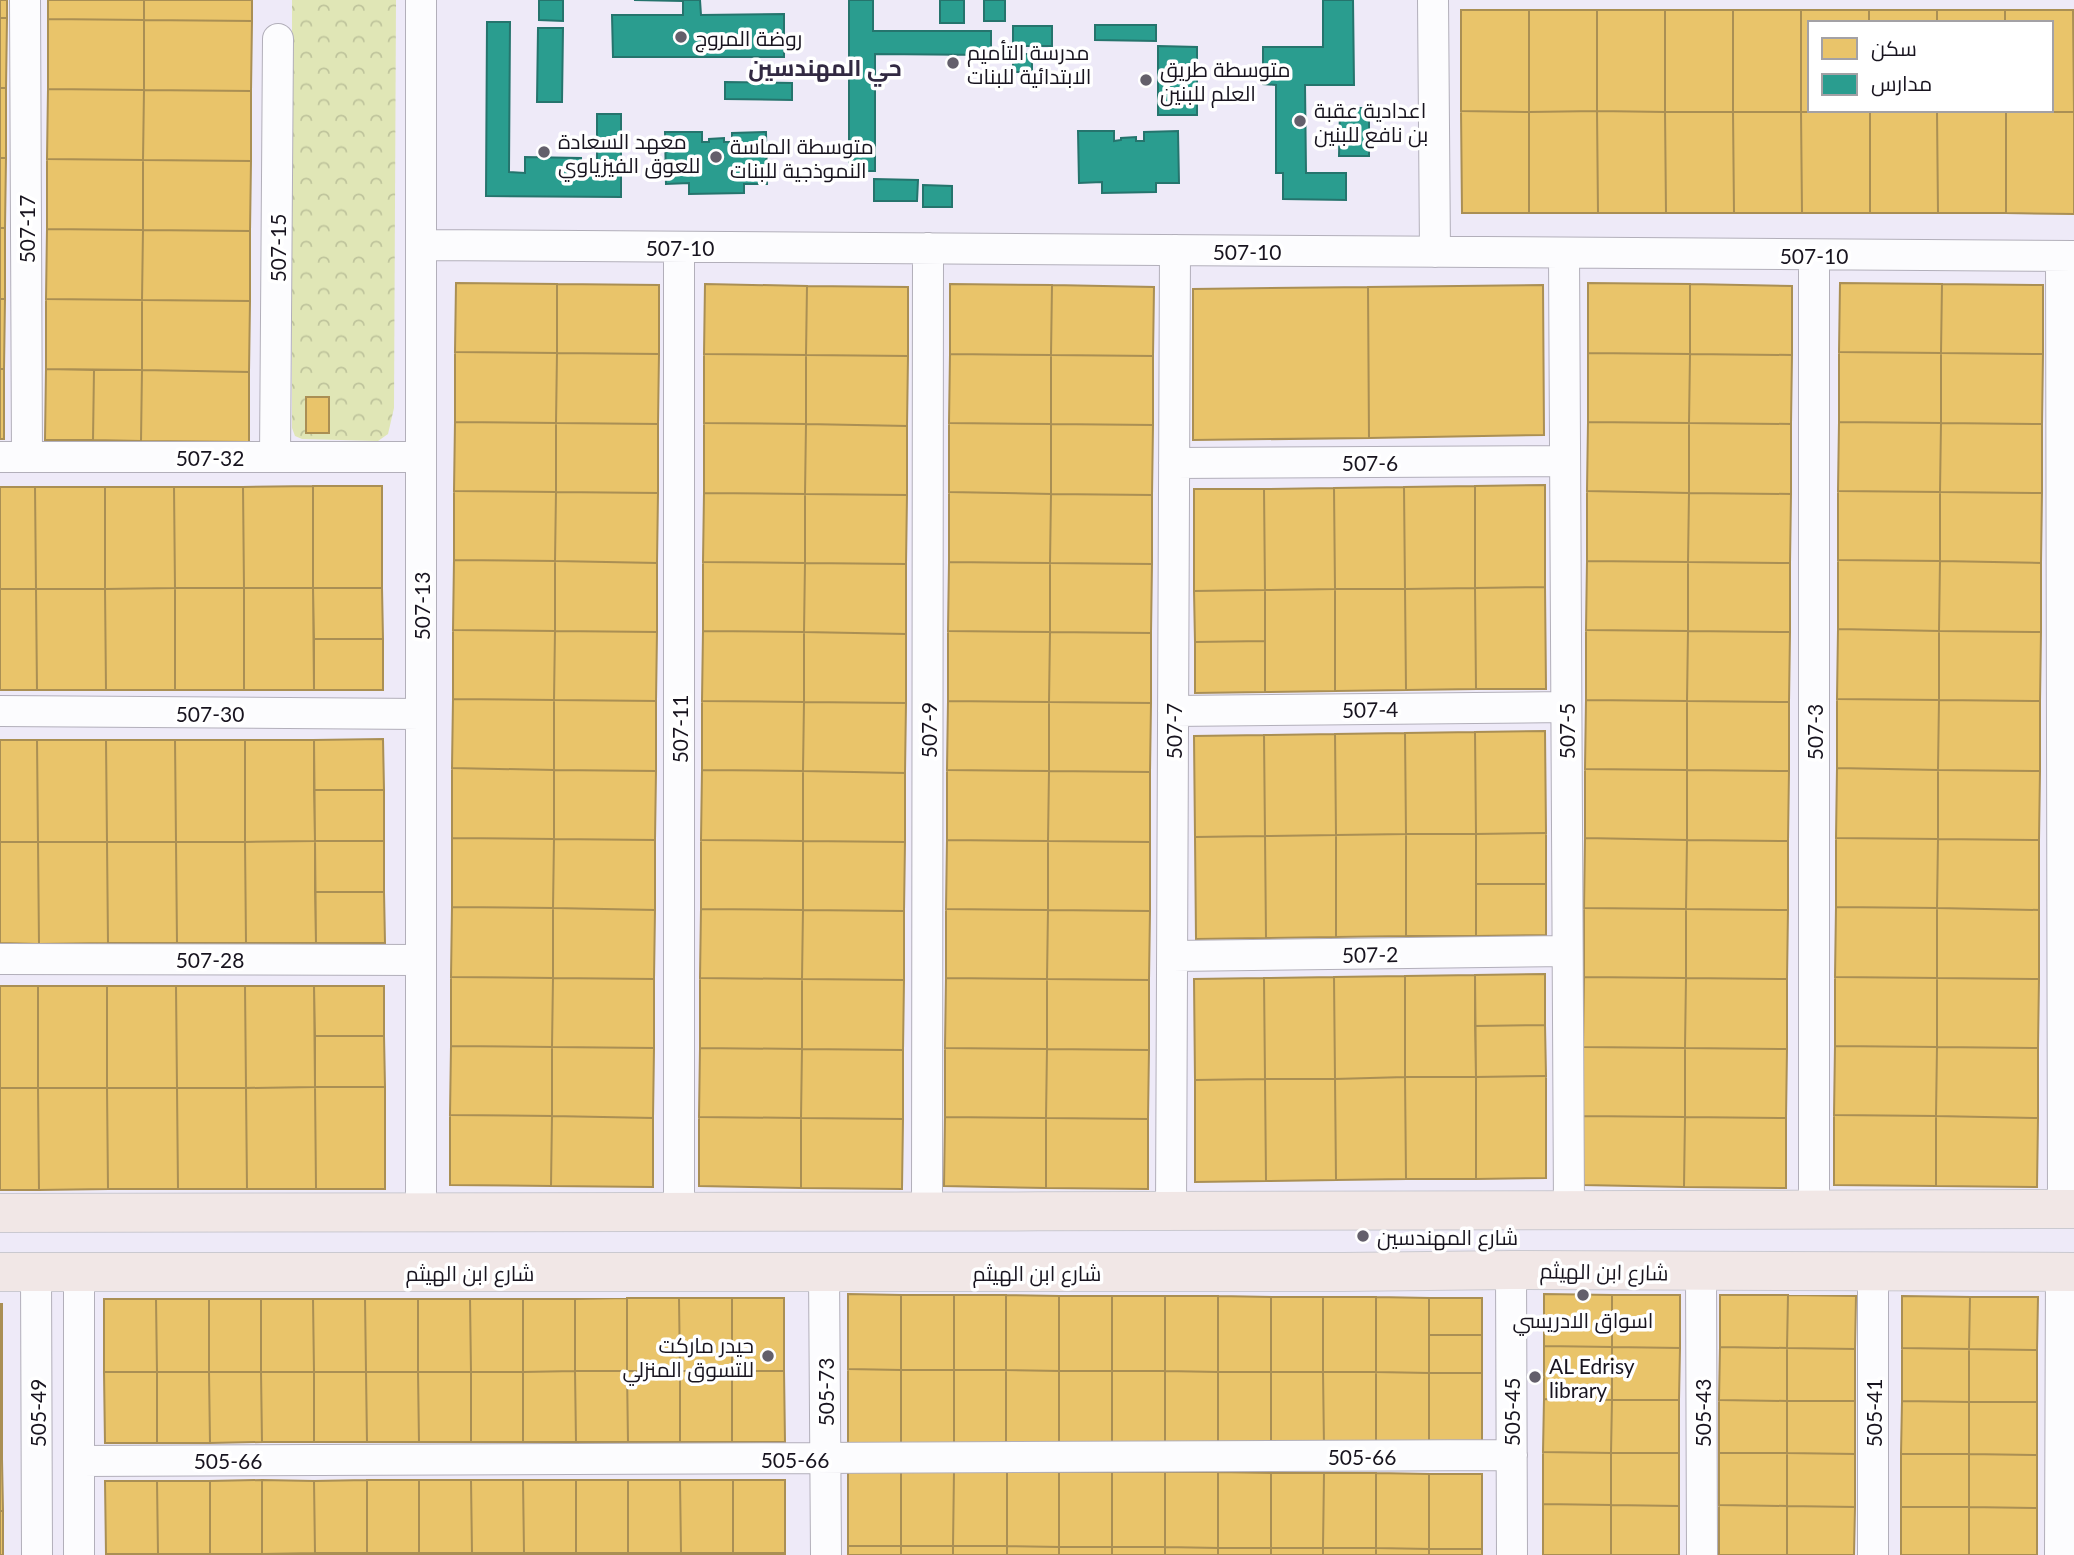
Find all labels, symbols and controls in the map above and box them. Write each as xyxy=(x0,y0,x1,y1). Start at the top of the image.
legend xyxy=(1808,21,2053,112)
place label: روضة المروج xyxy=(695,25,802,53)
marker: روضة المروج xyxy=(673,29,689,45)
text: سكن xyxy=(1871,35,1917,62)
place label: مدرسة التأميم الابتدائية للبنات xyxy=(967,39,1092,88)
district label: حي المهندسين xyxy=(748,53,902,87)
marker: مدرسة التأميم الابتدائية للبنات xyxy=(945,55,961,71)
place label: متوسطة طريق العلم للبنين xyxy=(1160,56,1290,108)
text: مدارس xyxy=(1871,70,1932,97)
marker: متوسطة طريق العلم للبنين xyxy=(1138,72,1154,88)
place label: اعدادية عقبة بن نافع للبنين xyxy=(1314,97,1428,149)
marker: اعدادية عقبة بن نافع للبنين xyxy=(1292,113,1308,129)
place label: معهد السعادة للعوق الفيزياوي xyxy=(558,128,700,182)
place label: متوسطة الماسة النموذجية للبنات xyxy=(730,133,874,183)
marker: معهد السعادة للعوق الفيزياوي xyxy=(536,144,552,160)
marker: متوسطة الماسة النموذجية للبنات xyxy=(708,149,724,165)
street label: 507-17 xyxy=(14,195,39,263)
street label: 507-15 xyxy=(265,214,290,282)
street label: 507-10 xyxy=(646,235,714,260)
street label: 507-10 xyxy=(1213,239,1281,264)
street label: 507-10 xyxy=(1780,243,1848,268)
street label: 507-32 xyxy=(176,445,244,470)
street label: 507-6 xyxy=(1342,450,1398,475)
street label: 507-13 xyxy=(409,572,434,640)
street label: 507-11 xyxy=(667,695,692,763)
street label: 507-4 xyxy=(1342,696,1398,722)
street label: 507-30 xyxy=(176,701,244,726)
street label: 507-9 xyxy=(916,702,941,758)
street label: 507-7 xyxy=(1161,703,1186,759)
street label: 507-5 xyxy=(1554,703,1579,759)
street label: 507-3 xyxy=(1802,704,1827,760)
street label: 507-2 xyxy=(1342,941,1398,967)
street label: 507-28 xyxy=(176,947,244,972)
place label: شارع المهندسين xyxy=(1377,1224,1518,1252)
marker: شارع المهندسين xyxy=(1355,1228,1371,1244)
street label: شارع ابن الهيثم xyxy=(1539,1257,1669,1288)
street label: شارع ابن الهيثم xyxy=(406,1260,534,1288)
street label: شارع ابن الهيثم xyxy=(973,1260,1101,1288)
marker: اسواق الادريسي xyxy=(1575,1287,1591,1303)
place label: اسواق الادريسي xyxy=(1512,1307,1654,1336)
place label: حيدر ماركت للتسوق المنزلي xyxy=(622,1332,754,1386)
marker: حيدر ماركت للتسوق المنزلي xyxy=(760,1348,776,1364)
place label: AL Edrisy library xyxy=(1549,1353,1635,1402)
street label: 505-73 xyxy=(813,1358,838,1426)
marker: AL Edrisy library xyxy=(1527,1369,1543,1385)
street label: 505-45 xyxy=(1499,1378,1524,1446)
street label: 505-49 xyxy=(25,1379,50,1447)
street label: 505-43 xyxy=(1690,1379,1715,1447)
street label: 505-41 xyxy=(1861,1379,1886,1447)
street label: 505-66 xyxy=(1328,1444,1396,1469)
street label: 505-66 xyxy=(761,1447,829,1472)
street label: 505-66 xyxy=(194,1448,262,1473)

